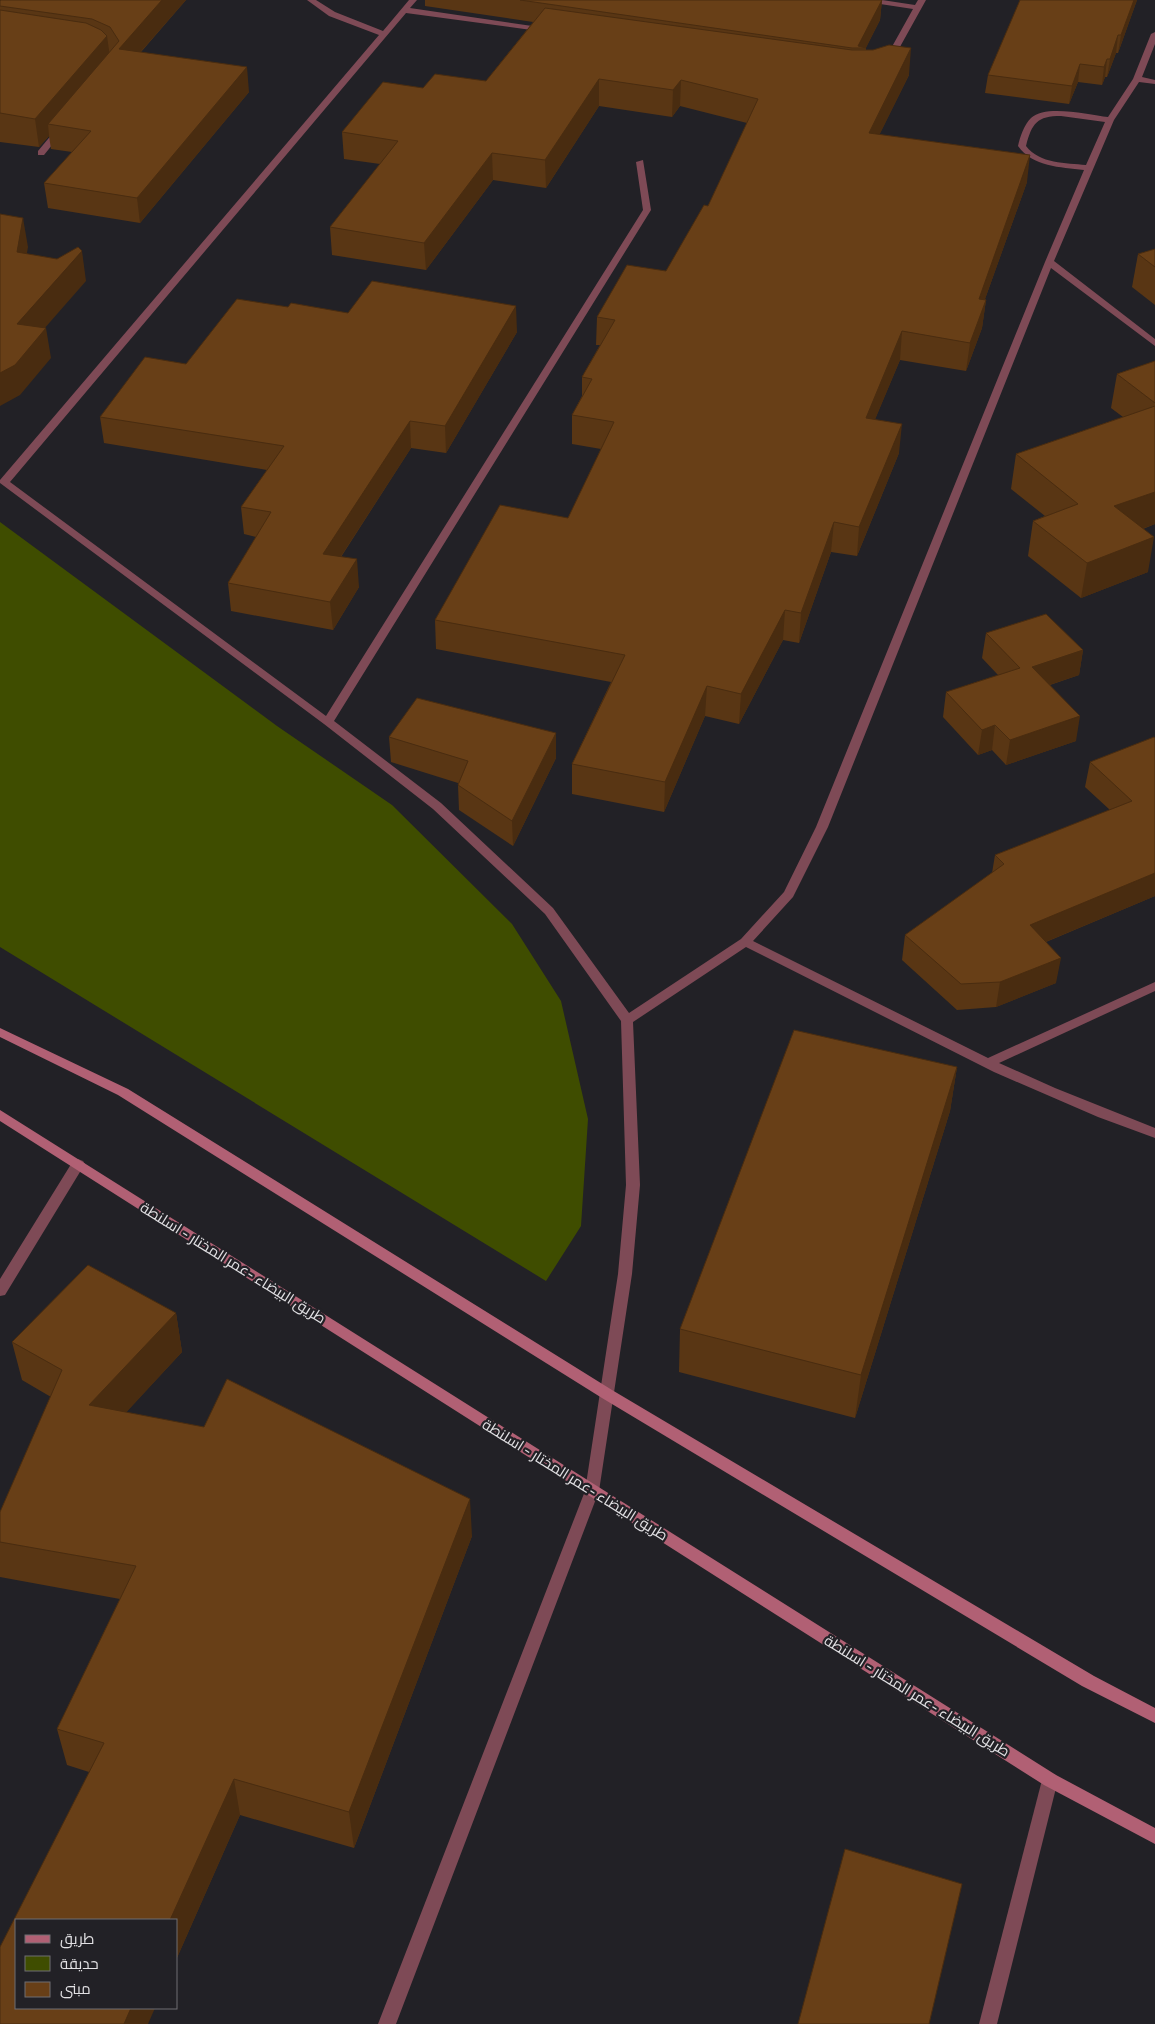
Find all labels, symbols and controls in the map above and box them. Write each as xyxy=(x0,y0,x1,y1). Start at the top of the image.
street label: طريق البيضاء -عمر المختار - اسلنطة xyxy=(134,1193,332,1332)
street label: طريق البيضاء -عمر المختار - اسلنطة xyxy=(476,1410,674,1549)
street label: طريق البيضاء -عمر المختار - اسلنطة xyxy=(818,1626,1016,1765)
legend xyxy=(15,1919,178,2009)
text: طريق xyxy=(60,1924,94,1953)
text: حديقة xyxy=(60,1949,99,1978)
text: مبنى xyxy=(60,1974,91,2003)

